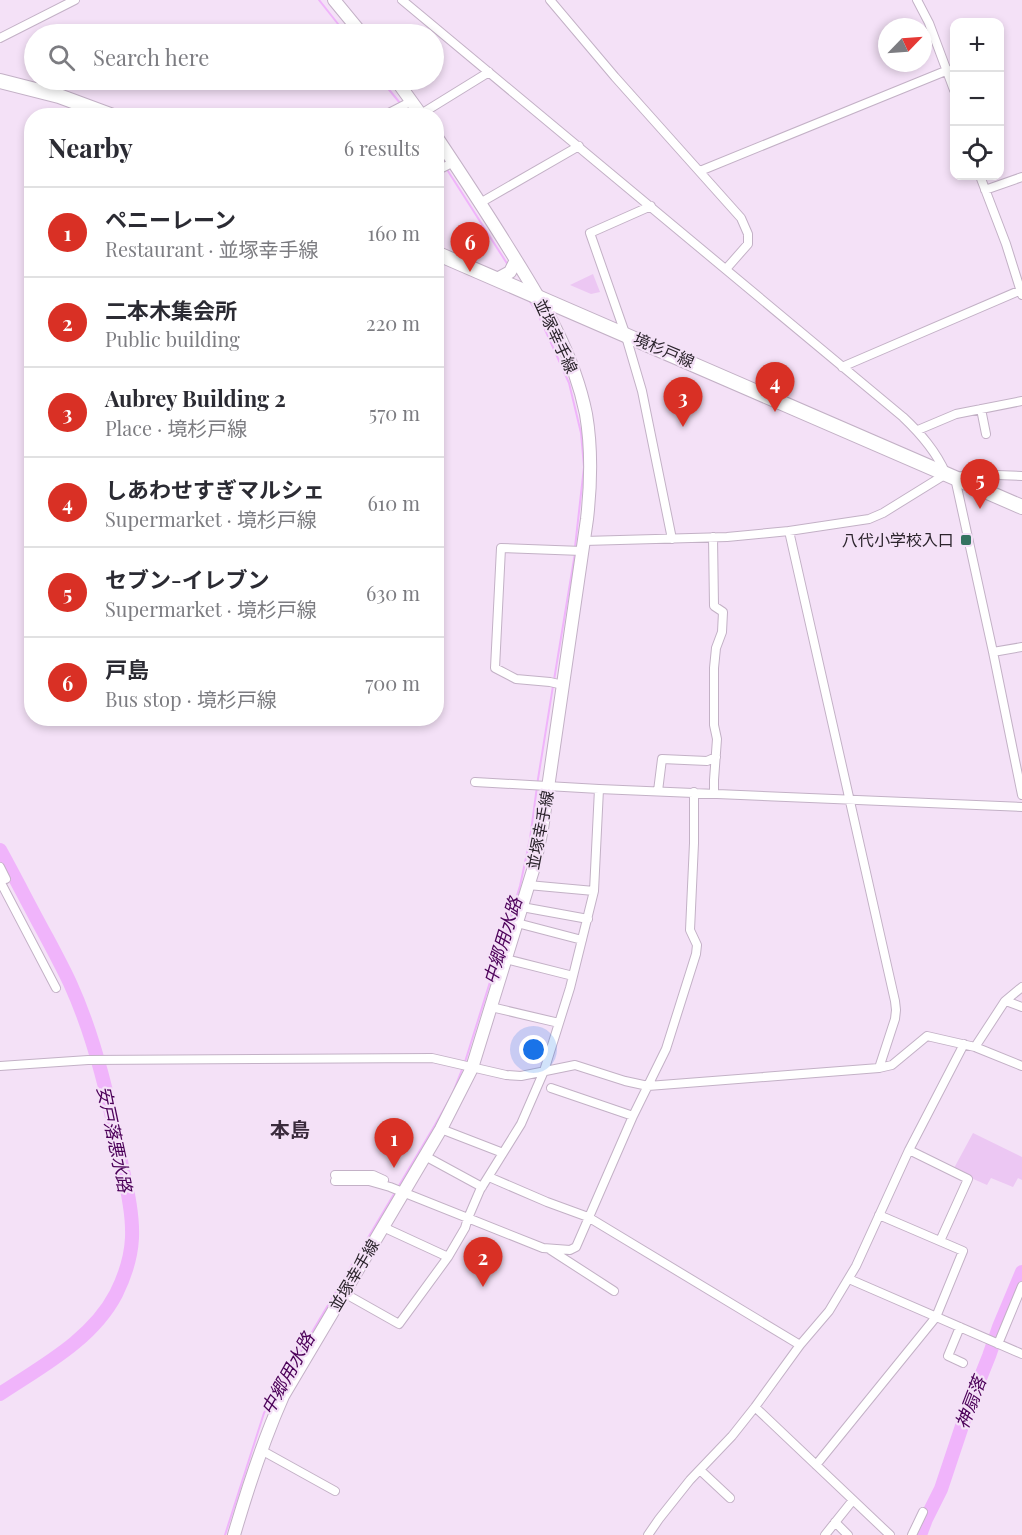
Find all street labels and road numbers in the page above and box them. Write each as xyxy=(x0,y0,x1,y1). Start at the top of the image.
street label: 並塚幸手線 xyxy=(530,295,583,376)
street label: 境杉戸線 xyxy=(631,327,698,372)
street label: 並塚幸手線 xyxy=(522,789,557,871)
street label: 並塚幸手線 xyxy=(324,1235,383,1314)

